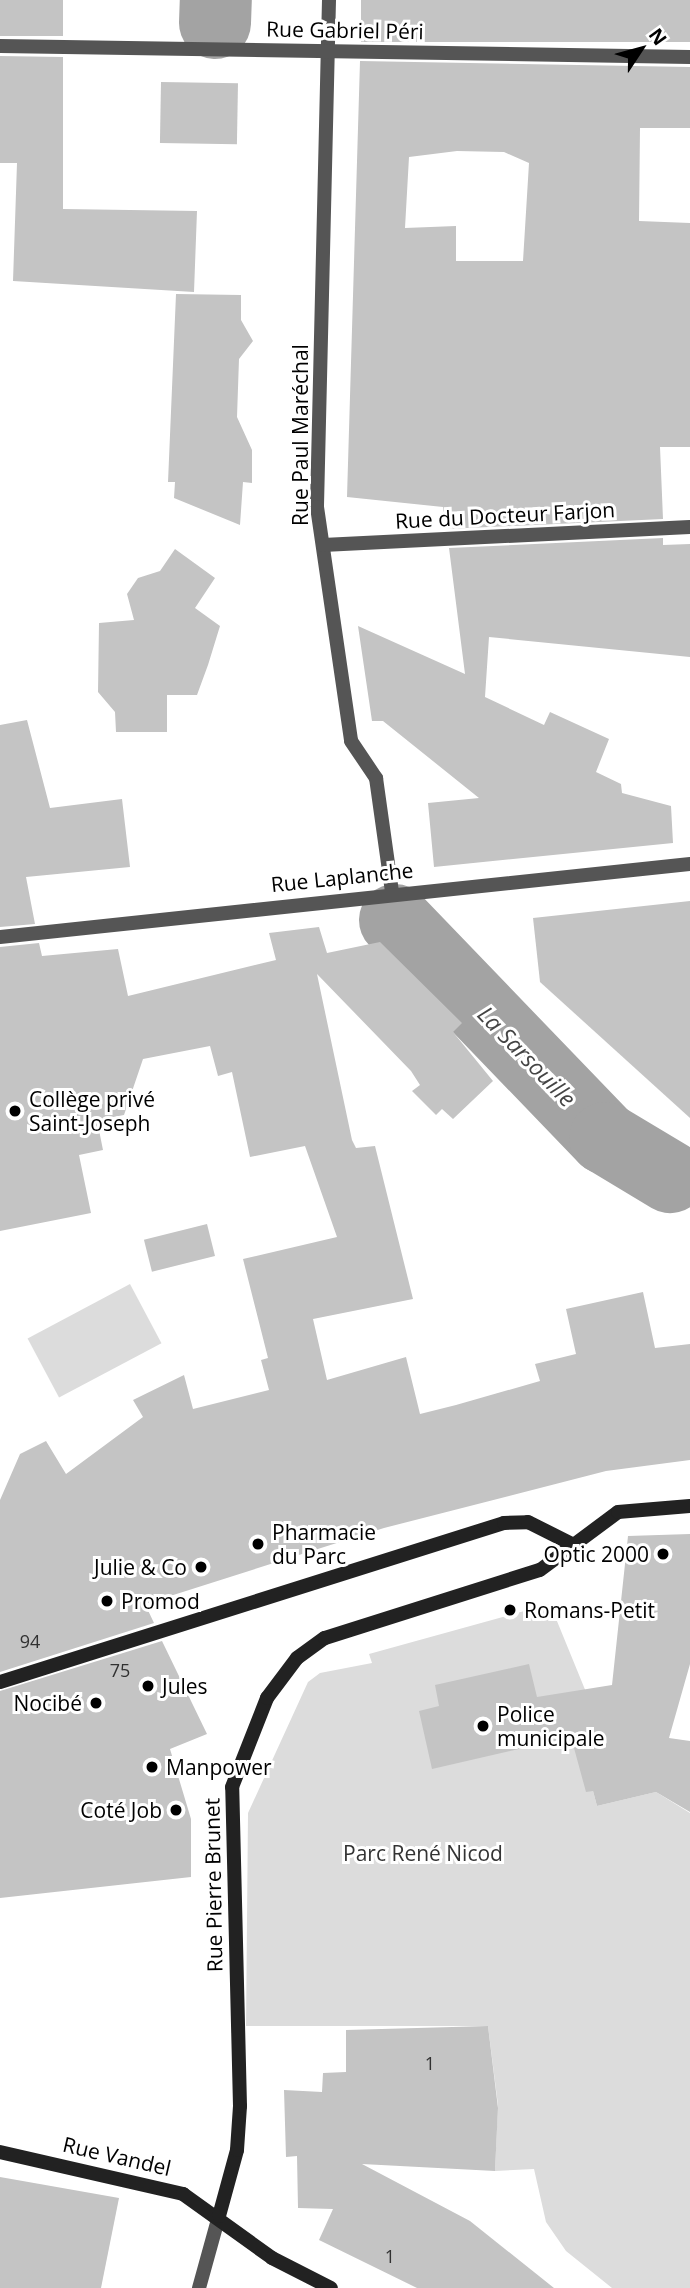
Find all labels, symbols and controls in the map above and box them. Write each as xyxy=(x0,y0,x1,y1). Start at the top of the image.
north arrow xyxy=(606,14,676,84)
street label: Rue Gabriel Péri xyxy=(266,16,424,44)
text: N xyxy=(643,23,673,51)
street label: Rue Paul Maréchal xyxy=(287,344,313,526)
street label: Rue du Docteur Farjon xyxy=(394,497,616,533)
street label: Rue Laplanche xyxy=(270,857,414,897)
water label: La Sarsouille xyxy=(472,1000,582,1112)
place label: Collège privé Saint-Joseph xyxy=(29,1086,155,1136)
marker: Collège privé Saint-Joseph xyxy=(7,1103,23,1119)
place label: Pharmacie du Parc xyxy=(272,1519,376,1569)
marker: Pharmacie du Parc xyxy=(250,1536,266,1552)
place label: Optic 2000 xyxy=(543,1541,649,1567)
marker: Optic 2000 xyxy=(655,1546,671,1562)
place label: Julie & Co xyxy=(94,1554,187,1580)
marker: Julie & Co xyxy=(193,1559,209,1575)
place label: Promod xyxy=(121,1588,200,1614)
marker: Promod xyxy=(99,1593,115,1609)
place label: Romans-Petit xyxy=(524,1597,655,1623)
marker: Romans-Petit xyxy=(502,1602,518,1618)
house number: 94 xyxy=(20,1630,40,1652)
house number: 75 xyxy=(110,1659,130,1681)
place label: Jules xyxy=(162,1673,208,1699)
marker: Jules xyxy=(140,1678,156,1694)
place label: Nocibé xyxy=(14,1690,82,1716)
marker: Nocibé xyxy=(88,1695,104,1711)
place label: Police municipale xyxy=(497,1701,604,1751)
marker: Police municipale xyxy=(475,1718,491,1734)
place label: Manpower xyxy=(166,1754,272,1780)
marker: Manpower xyxy=(144,1759,160,1775)
place label: Coté Job xyxy=(80,1797,162,1823)
street label: Rue Pierre Brunet xyxy=(199,1798,227,1972)
marker: Coté Job xyxy=(168,1802,184,1818)
park label: Parc René Nicod xyxy=(343,1840,503,1866)
house number: 1 xyxy=(425,2052,435,2074)
street label: Rue Vandel xyxy=(61,2131,173,2181)
house number: 1 xyxy=(385,2245,395,2267)

